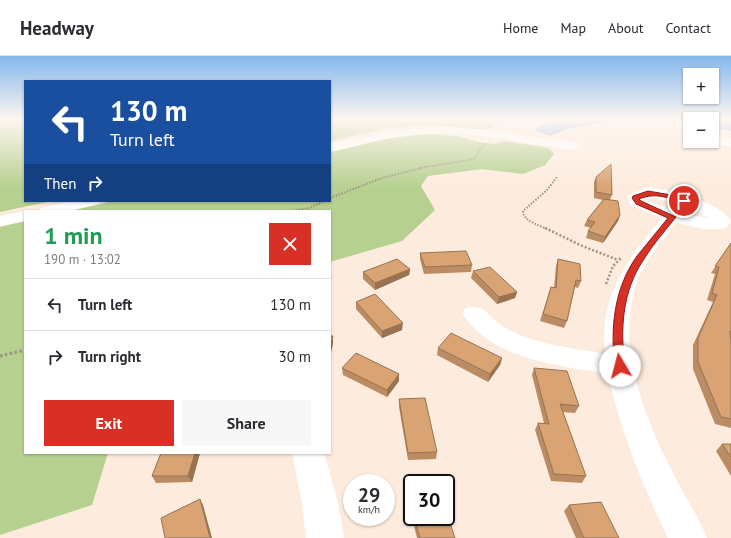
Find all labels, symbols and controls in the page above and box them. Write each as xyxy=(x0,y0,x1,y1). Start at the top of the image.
text: Headway xyxy=(20,16,94,40)
text: Home xyxy=(503,19,538,37)
text: Map xyxy=(560,19,586,37)
text: About xyxy=(608,19,644,37)
text: Contact xyxy=(666,19,711,37)
map controls xyxy=(683,68,719,148)
button: + xyxy=(683,68,719,104)
text: 130 m xyxy=(110,92,187,129)
icon: left xyxy=(44,96,96,148)
button: − xyxy=(683,112,719,148)
text: Turn left xyxy=(110,128,175,151)
icon: right xyxy=(84,172,106,194)
text: Then xyxy=(44,174,76,193)
pin xyxy=(667,184,701,218)
icon: arrive xyxy=(673,190,695,212)
text: 1 min xyxy=(44,220,103,251)
button: close xyxy=(269,223,311,265)
text: 190 m · 13:02 xyxy=(44,251,121,268)
icon: left xyxy=(44,294,66,316)
text: Turn left xyxy=(78,295,132,314)
text: 130 m xyxy=(270,295,311,314)
position arrow xyxy=(599,345,641,387)
icon: right xyxy=(44,346,66,368)
text: Turn right xyxy=(78,347,141,366)
text: 30 m xyxy=(278,347,311,366)
button: Exit xyxy=(44,400,174,446)
button: Share xyxy=(182,400,311,446)
speed limit sign: 30 xyxy=(403,474,455,526)
text: 29 xyxy=(358,482,380,508)
text: km/h xyxy=(358,503,380,516)

